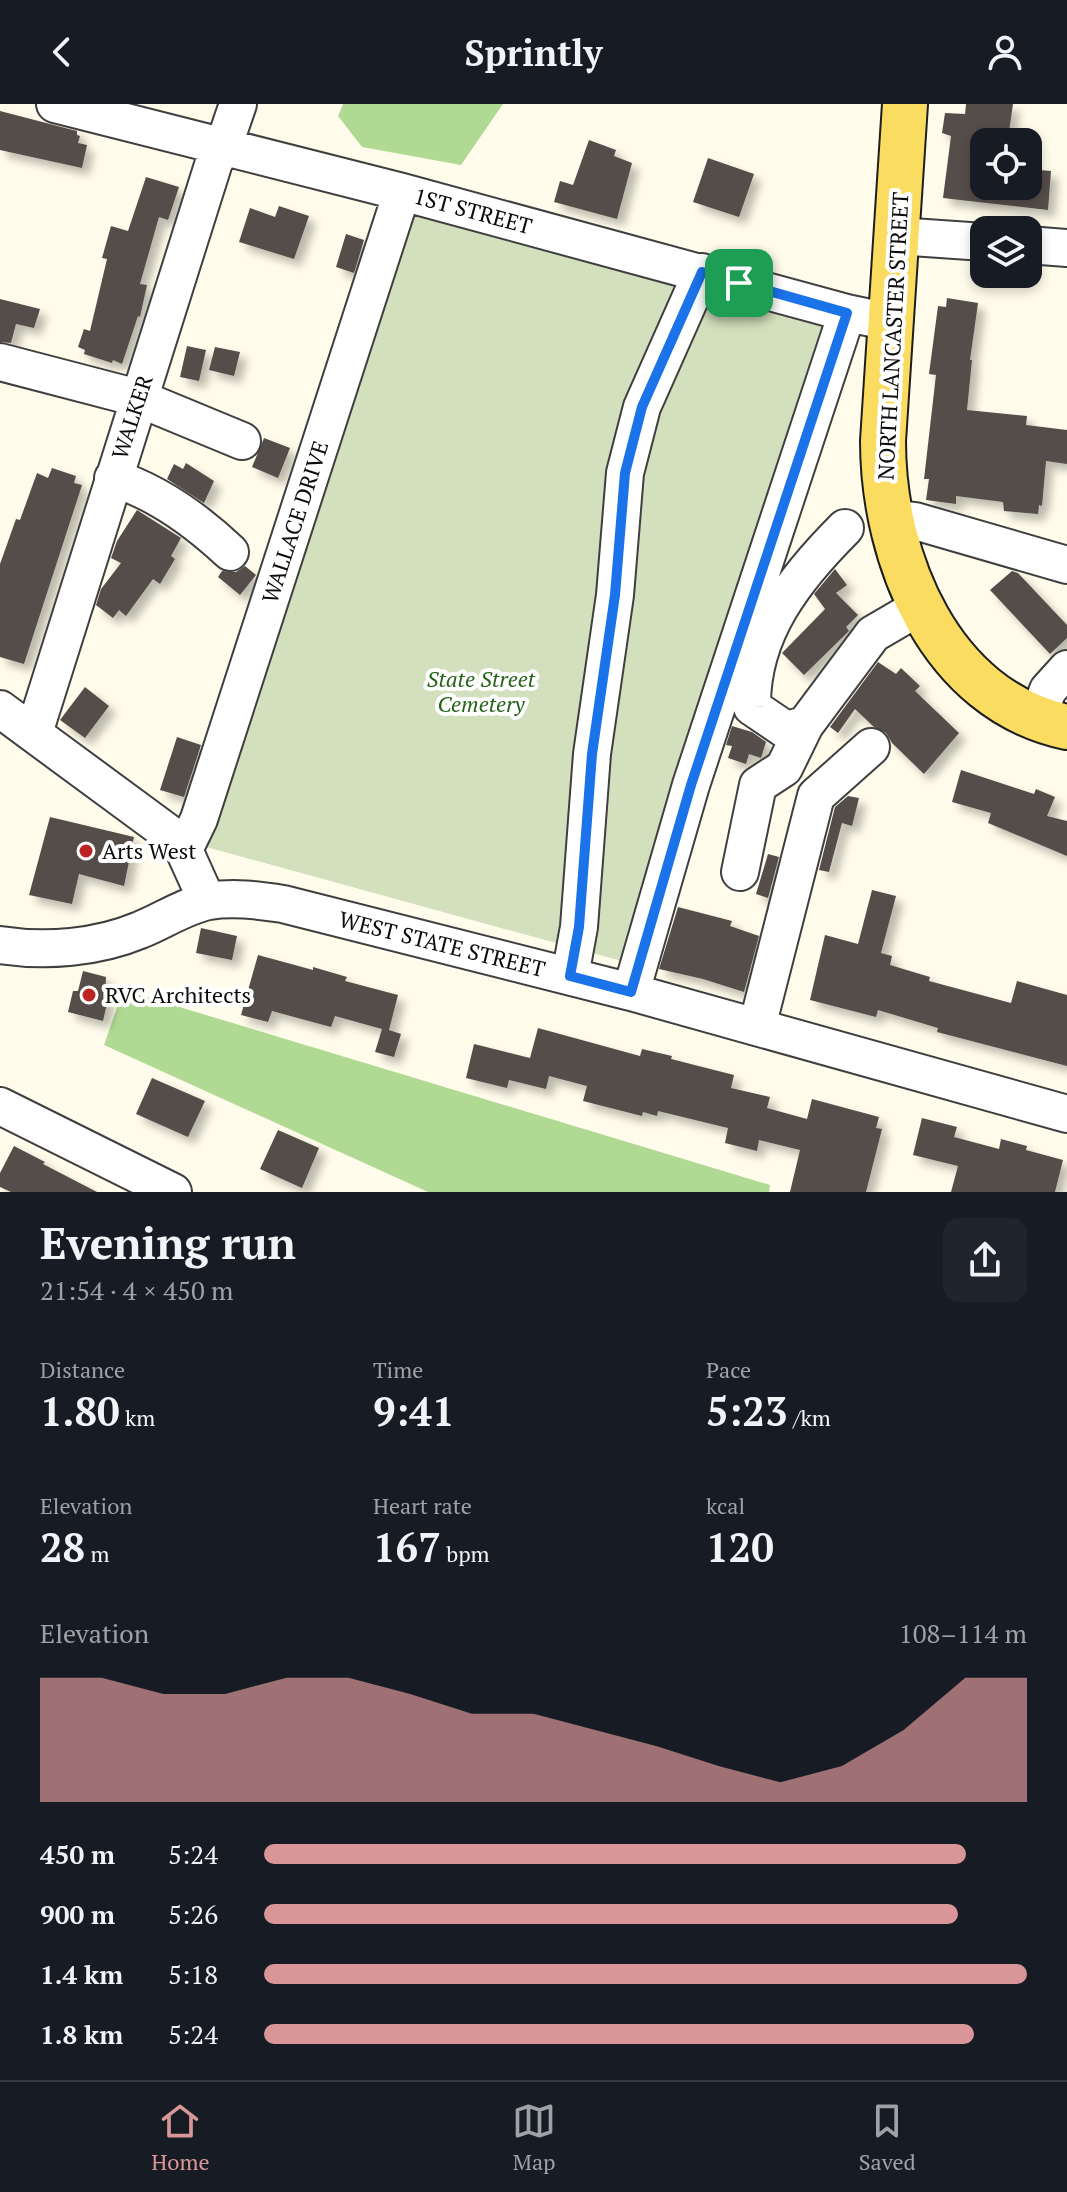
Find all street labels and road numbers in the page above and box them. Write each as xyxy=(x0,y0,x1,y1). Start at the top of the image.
street label: 1ST STREET xyxy=(411,181,536,240)
street label: NORTH LANCASTER STREET xyxy=(870,191,915,481)
street label: WALKER xyxy=(104,371,159,463)
street label: WALLACE DRIVE xyxy=(255,437,334,607)
street label: WEST STATE STREET xyxy=(336,904,549,983)

